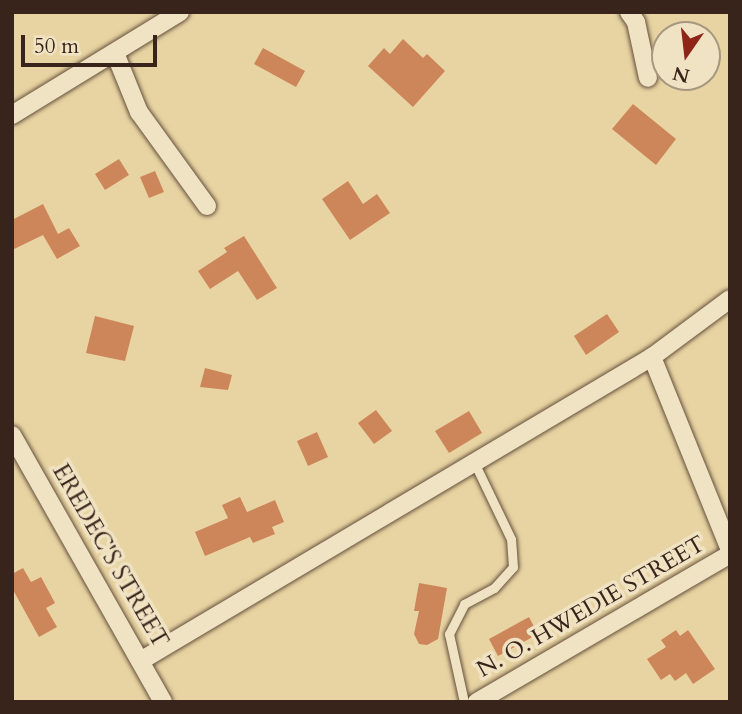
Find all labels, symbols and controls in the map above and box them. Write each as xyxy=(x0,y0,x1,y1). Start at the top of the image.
scale bar xyxy=(24,21,161,65)
north arrow xyxy=(651,21,721,91)
text: 50 m xyxy=(34,32,79,61)
text: N xyxy=(670,60,693,89)
street label: EREDEC'S STREET xyxy=(46,459,174,653)
street label: N. O. HWEDIE STREET xyxy=(472,530,710,684)

